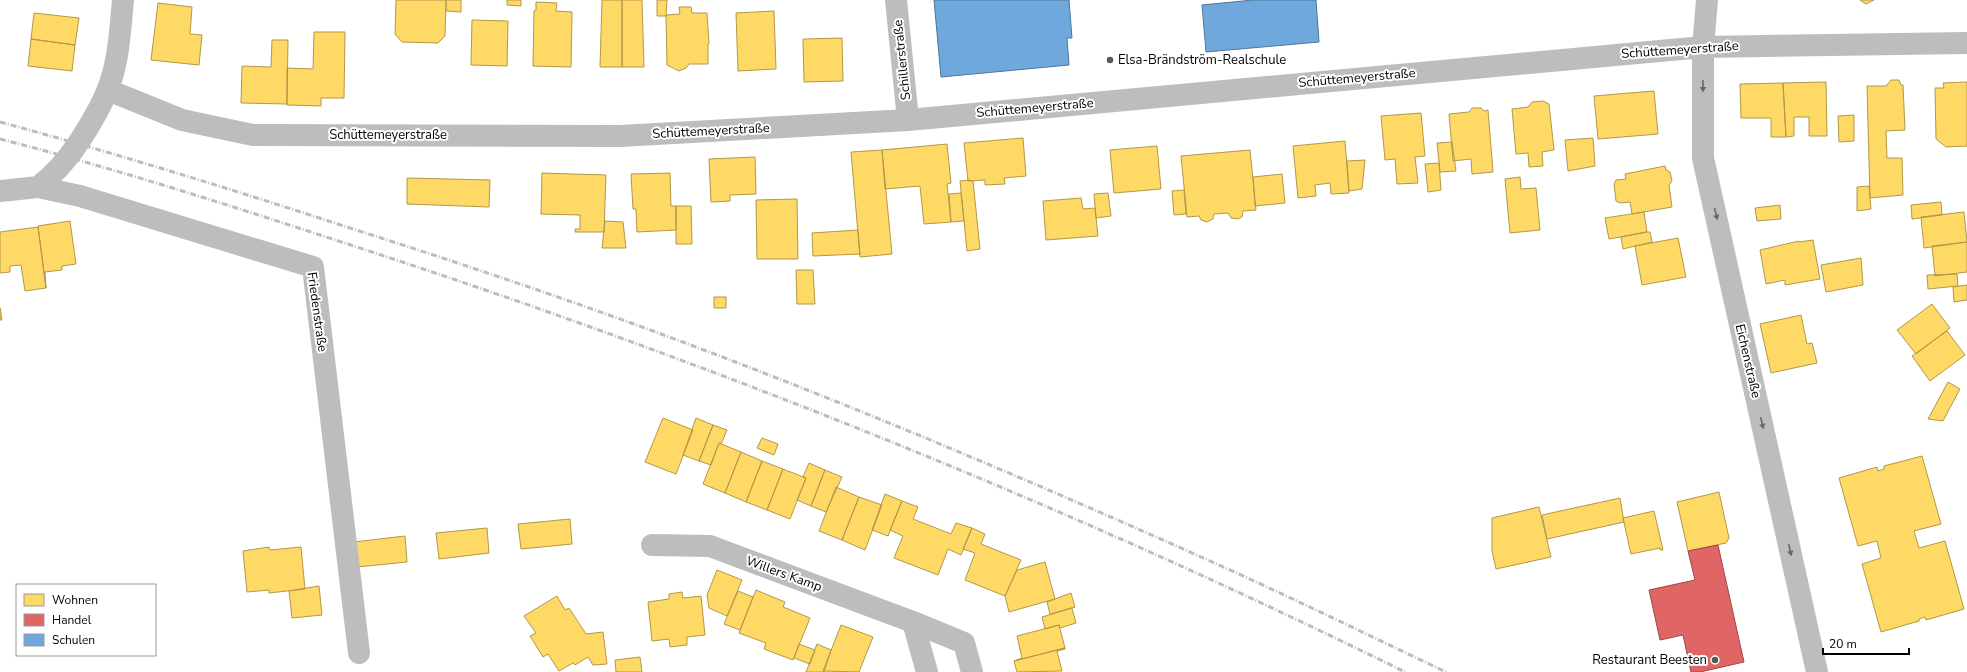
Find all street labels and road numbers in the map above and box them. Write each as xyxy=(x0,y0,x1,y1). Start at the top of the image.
street label: Schillerstraße xyxy=(889,19,915,101)
street label: Schüttemeyerstraße xyxy=(1621,37,1739,63)
street label: Schüttemeyerstraße xyxy=(1298,64,1416,92)
street label: Schüttemeyerstraße xyxy=(976,94,1094,122)
street label: Schüttemeyerstraße xyxy=(652,119,770,143)
street label: Schüttemeyerstraße xyxy=(329,126,447,144)
street label: Friedenstraße xyxy=(302,271,332,353)
street label: Eichenstraße xyxy=(1731,322,1765,400)
street label: Willers Kamp xyxy=(743,552,825,596)

